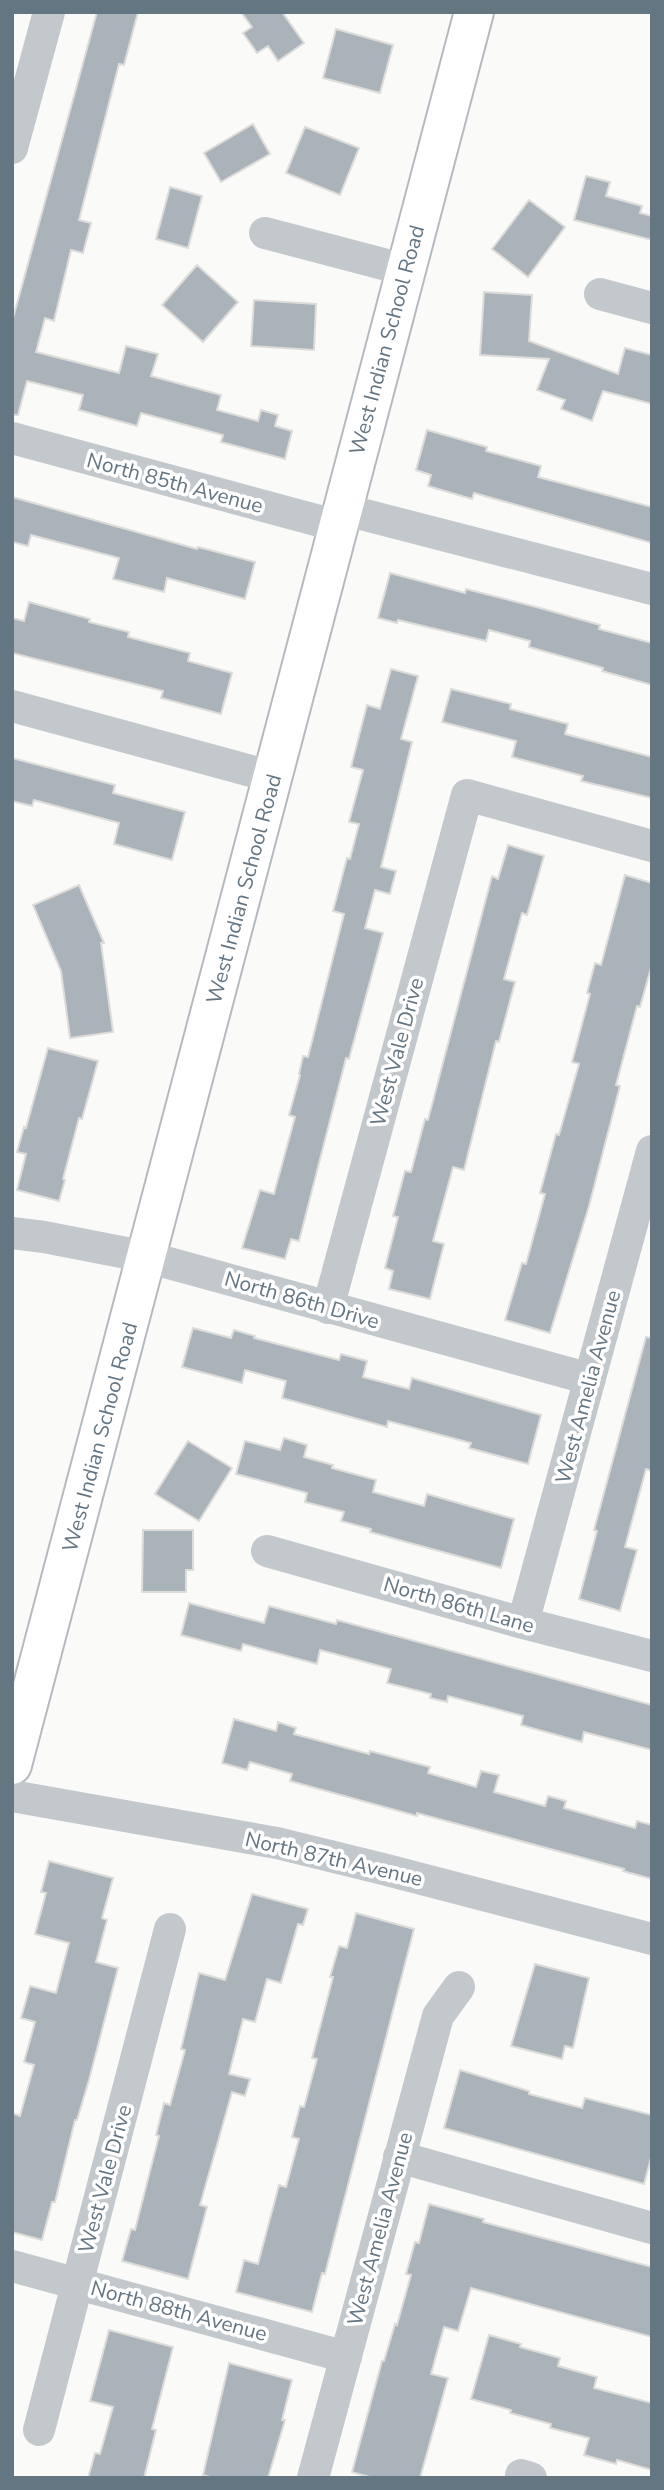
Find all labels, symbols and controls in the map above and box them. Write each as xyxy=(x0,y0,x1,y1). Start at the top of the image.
street label: West Indian School Road xyxy=(343,222,431,458)
street label: North 85th Avenue xyxy=(84,446,266,520)
street label: West Indian School Road xyxy=(200,771,288,1007)
street label: West Vale Drive xyxy=(364,975,430,1129)
street label: North 86th Drive xyxy=(221,1265,383,1335)
street label: West Amelia Avenue xyxy=(549,1287,627,1487)
street label: West Indian School Road xyxy=(56,1319,144,1555)
street label: North 86th Lane xyxy=(380,1570,538,1640)
street label: North 87th Avenue xyxy=(243,1825,425,1893)
street label: West Vale Drive xyxy=(72,2102,138,2256)
street label: West Amelia Avenue xyxy=(341,2129,419,2329)
street label: North 88th Avenue xyxy=(88,2274,270,2348)

